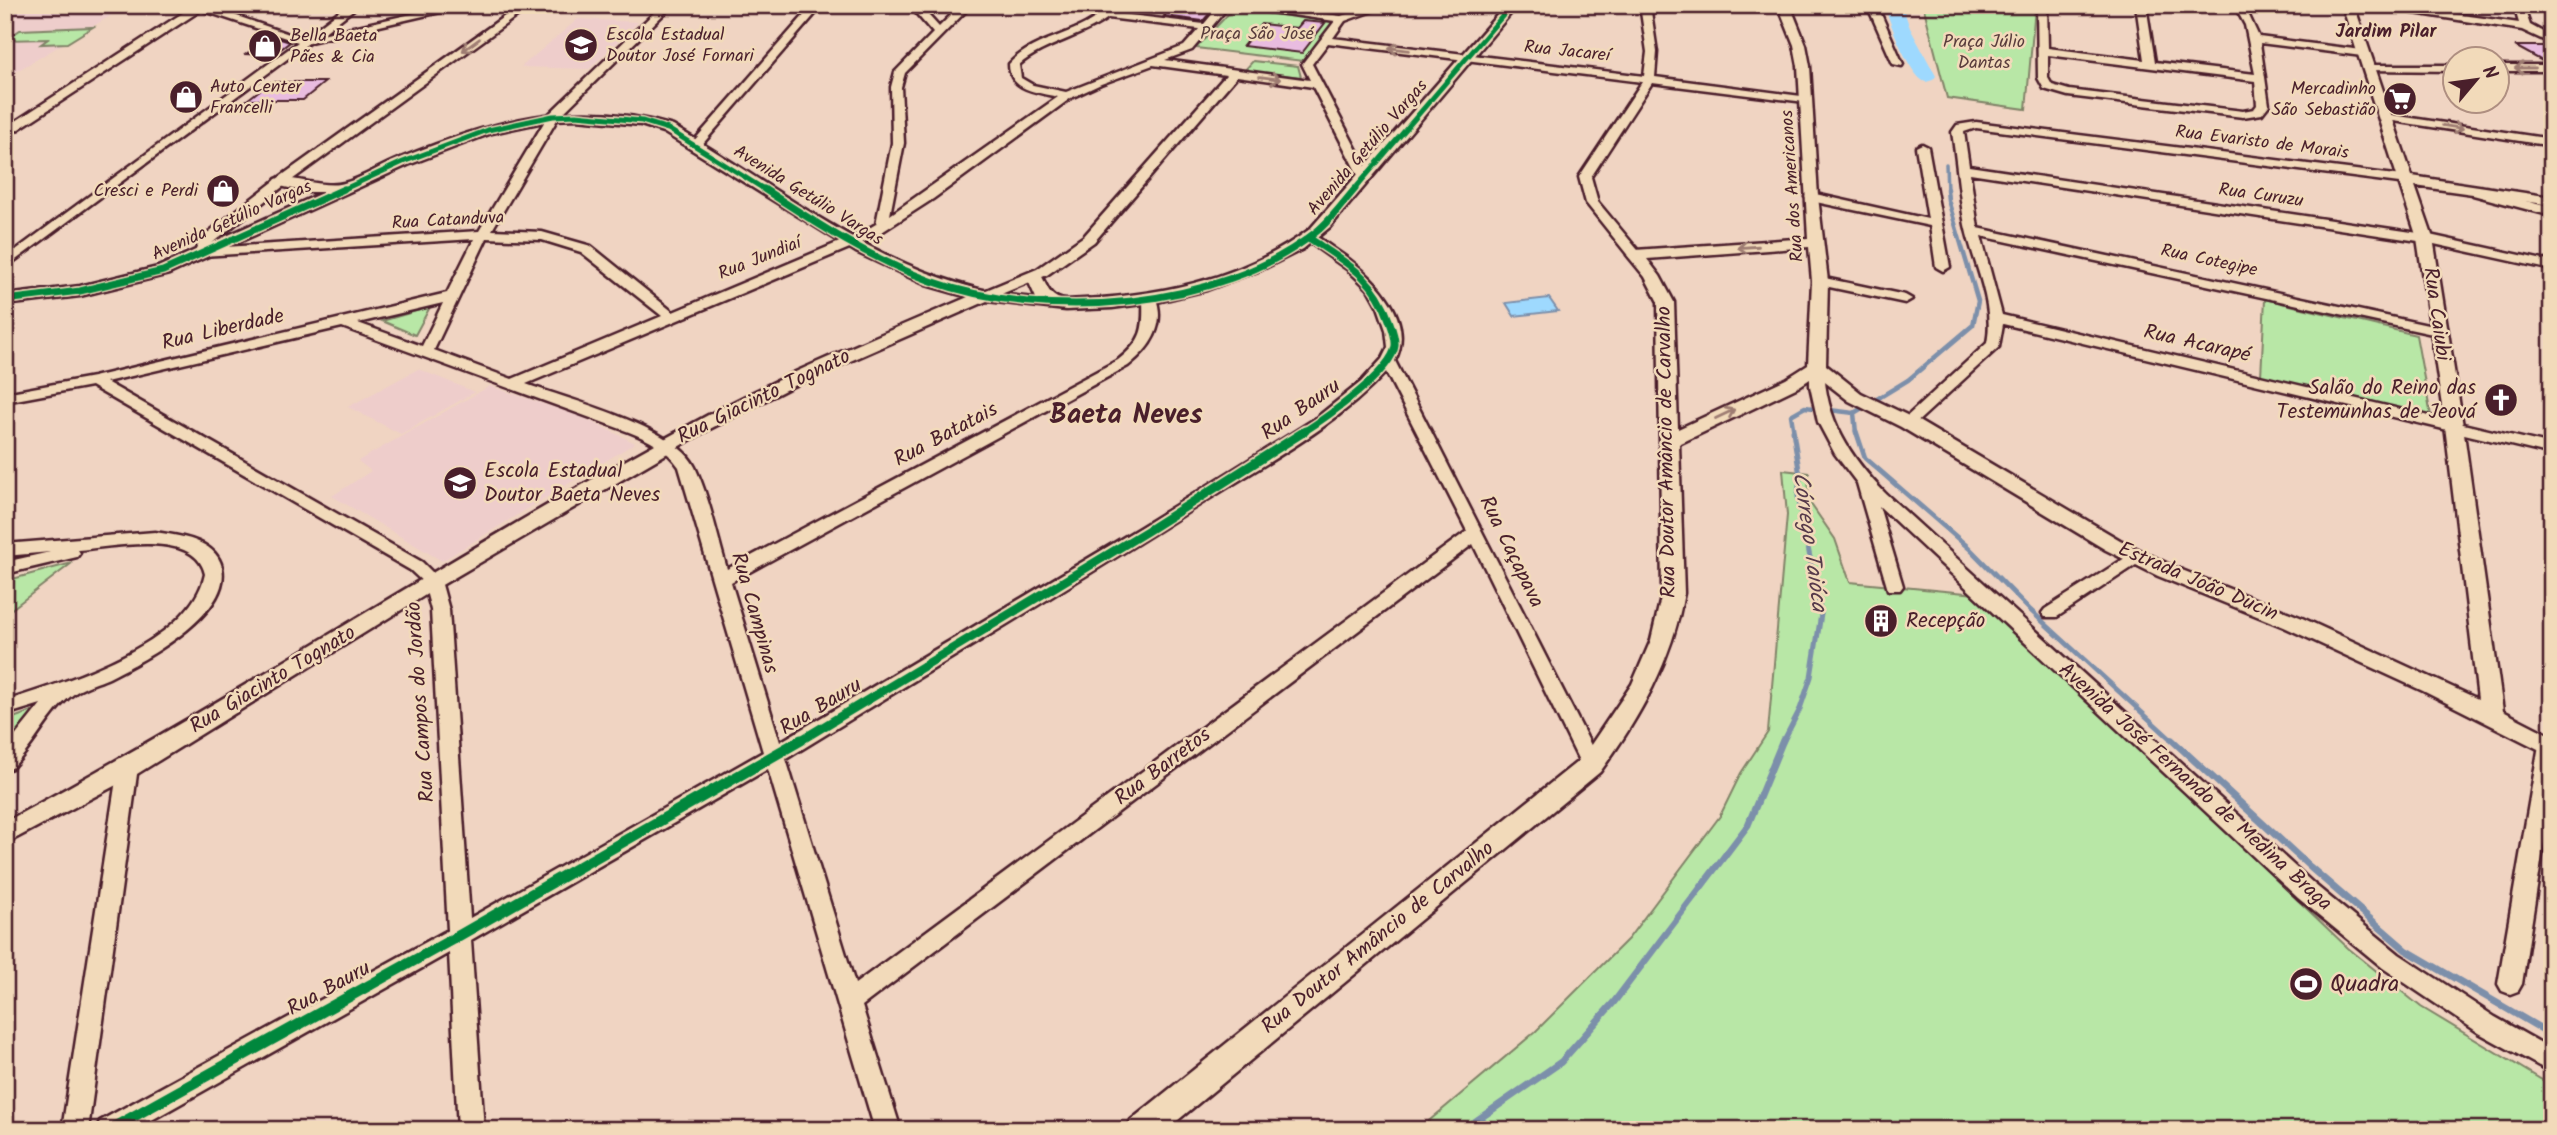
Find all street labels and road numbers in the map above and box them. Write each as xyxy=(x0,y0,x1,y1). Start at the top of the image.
street label: Rua Jacareí xyxy=(1522,33,1614,71)
street label: Avenida Getúlio Vargas xyxy=(1300,73,1436,223)
street label: Rua dos Americanos xyxy=(1773,109,1813,263)
street label: Rua Evaristo de Morais xyxy=(2174,118,2351,168)
street label: Avenida Getúlio Vargas xyxy=(727,138,889,254)
street label: Avenida Getúlio Vargas xyxy=(147,173,317,269)
street label: Rua Curuzu xyxy=(2217,176,2306,216)
street label: Rua Catanduva xyxy=(391,204,505,238)
street label: Rua Jundiaí xyxy=(714,228,809,289)
street label: Rua Cotegipe xyxy=(2158,237,2260,285)
street label: Rua Caiubi xyxy=(2413,265,2459,364)
street label: Rua Liberdade xyxy=(158,300,288,360)
street label: Rua Doutor Amâncio de Carvalho xyxy=(1648,306,1686,598)
street label: Rua Acarapé xyxy=(2140,316,2254,372)
street label: Rua Giacinto Tognato xyxy=(672,341,856,453)
street label: Rua Bauru xyxy=(1254,370,1348,450)
street label: Rua Batatais xyxy=(888,394,1004,476)
street label: Rua Caçapava xyxy=(1470,490,1552,614)
street label: Estrada João Ducin xyxy=(2113,533,2283,631)
street label: Rua Campinas xyxy=(721,548,787,678)
street label: Rua Campos do Jordão xyxy=(398,600,444,804)
street label: Rua Giacinto Tognato xyxy=(183,617,363,743)
street label: Avenida José Fernando de Medina Braga xyxy=(2050,655,2340,919)
street label: Rua Bauru xyxy=(773,669,869,745)
street label: Rua Barretos xyxy=(1108,720,1218,814)
street label: Rua Doutor Amâncio de Carvalho xyxy=(1254,833,1502,1043)
street label: Rua Bauru xyxy=(281,953,377,1025)

